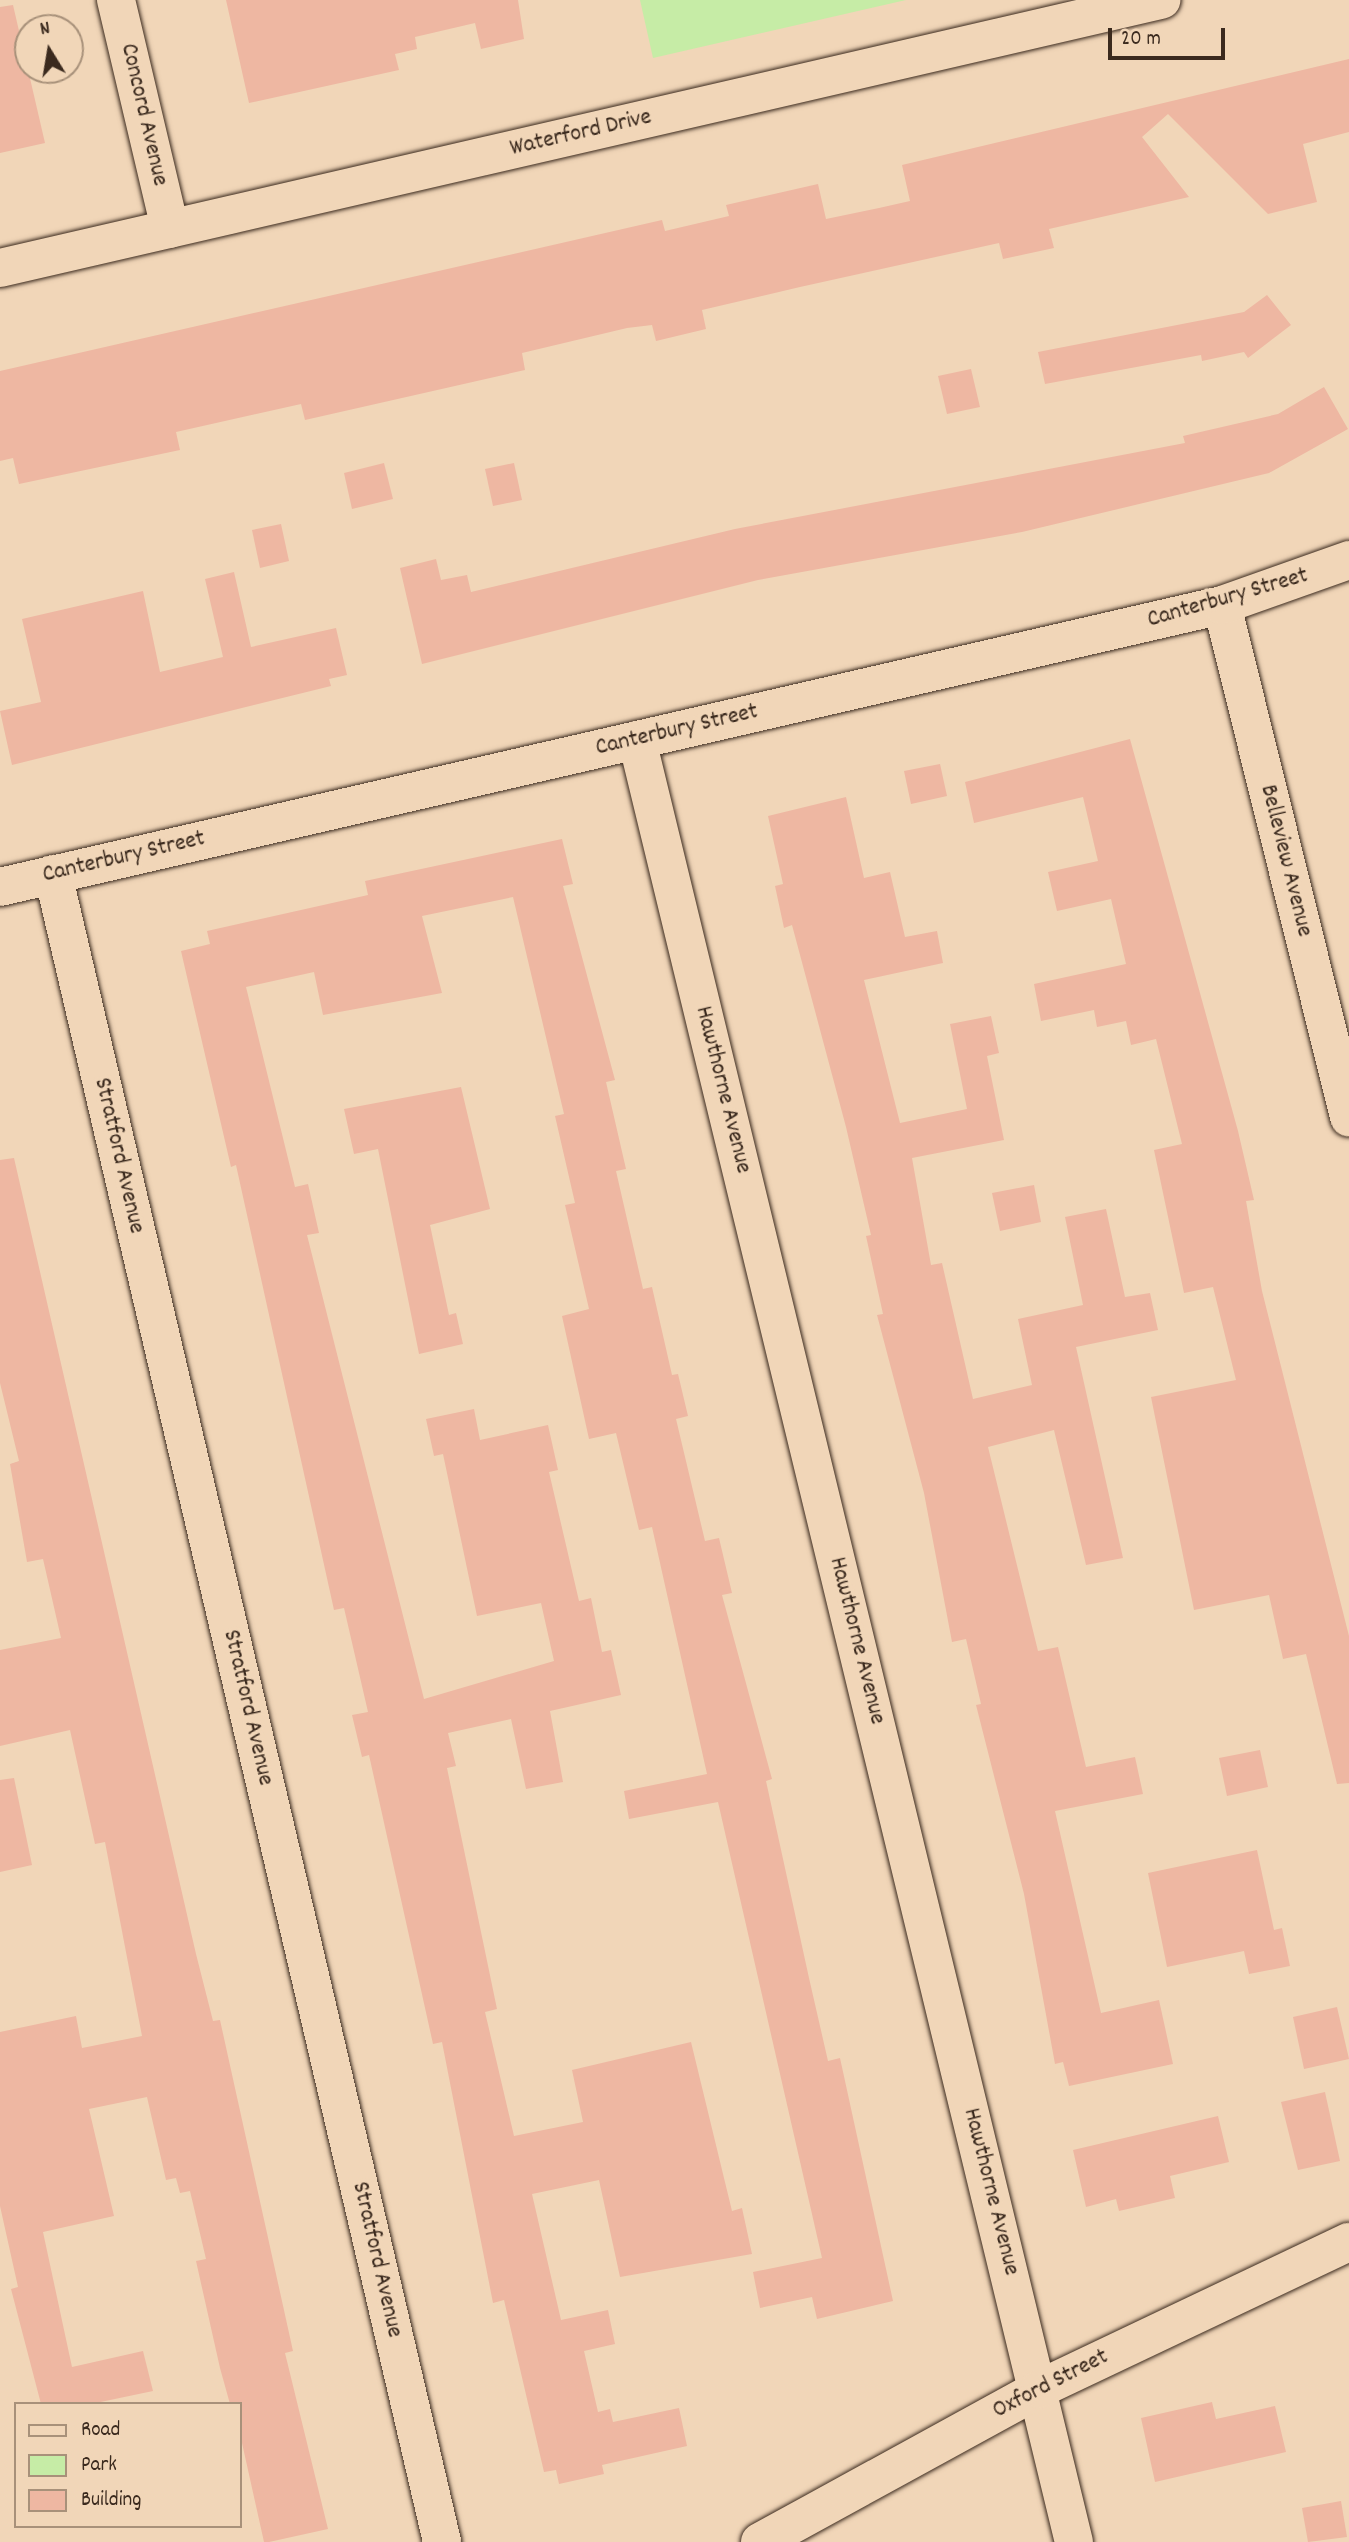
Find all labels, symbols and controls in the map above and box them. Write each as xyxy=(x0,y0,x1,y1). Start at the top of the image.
north arrow xyxy=(14,14,84,84)
scale bar xyxy=(1111,14,1228,58)
text: N xyxy=(38,16,52,44)
text: 20 m xyxy=(1121,25,1161,55)
street label: Concord Avenue xyxy=(113,41,173,189)
street label: Waterford Drive xyxy=(507,104,655,164)
street label: Canterbury Street xyxy=(1144,562,1312,636)
street label: Canterbury Street xyxy=(593,698,761,764)
street label: Belleview Avenue xyxy=(1252,782,1318,940)
street label: Canterbury Street xyxy=(40,825,208,891)
street label: Hawthorne Avenue xyxy=(687,1003,757,1177)
street label: Stratford Avenue xyxy=(86,1075,150,1237)
street label: Hawthorne Avenue xyxy=(821,1554,891,1728)
street label: Stratford Avenue xyxy=(215,1627,279,1789)
street label: Hawthorne Avenue xyxy=(955,2105,1025,2279)
street label: Stratford Avenue xyxy=(344,2179,408,2341)
street label: Oxford Street xyxy=(988,2344,1114,2426)
legend xyxy=(14,2402,242,2528)
text: Road xyxy=(81,2416,120,2446)
text: Park xyxy=(81,2451,117,2481)
text: Building xyxy=(81,2486,141,2516)

